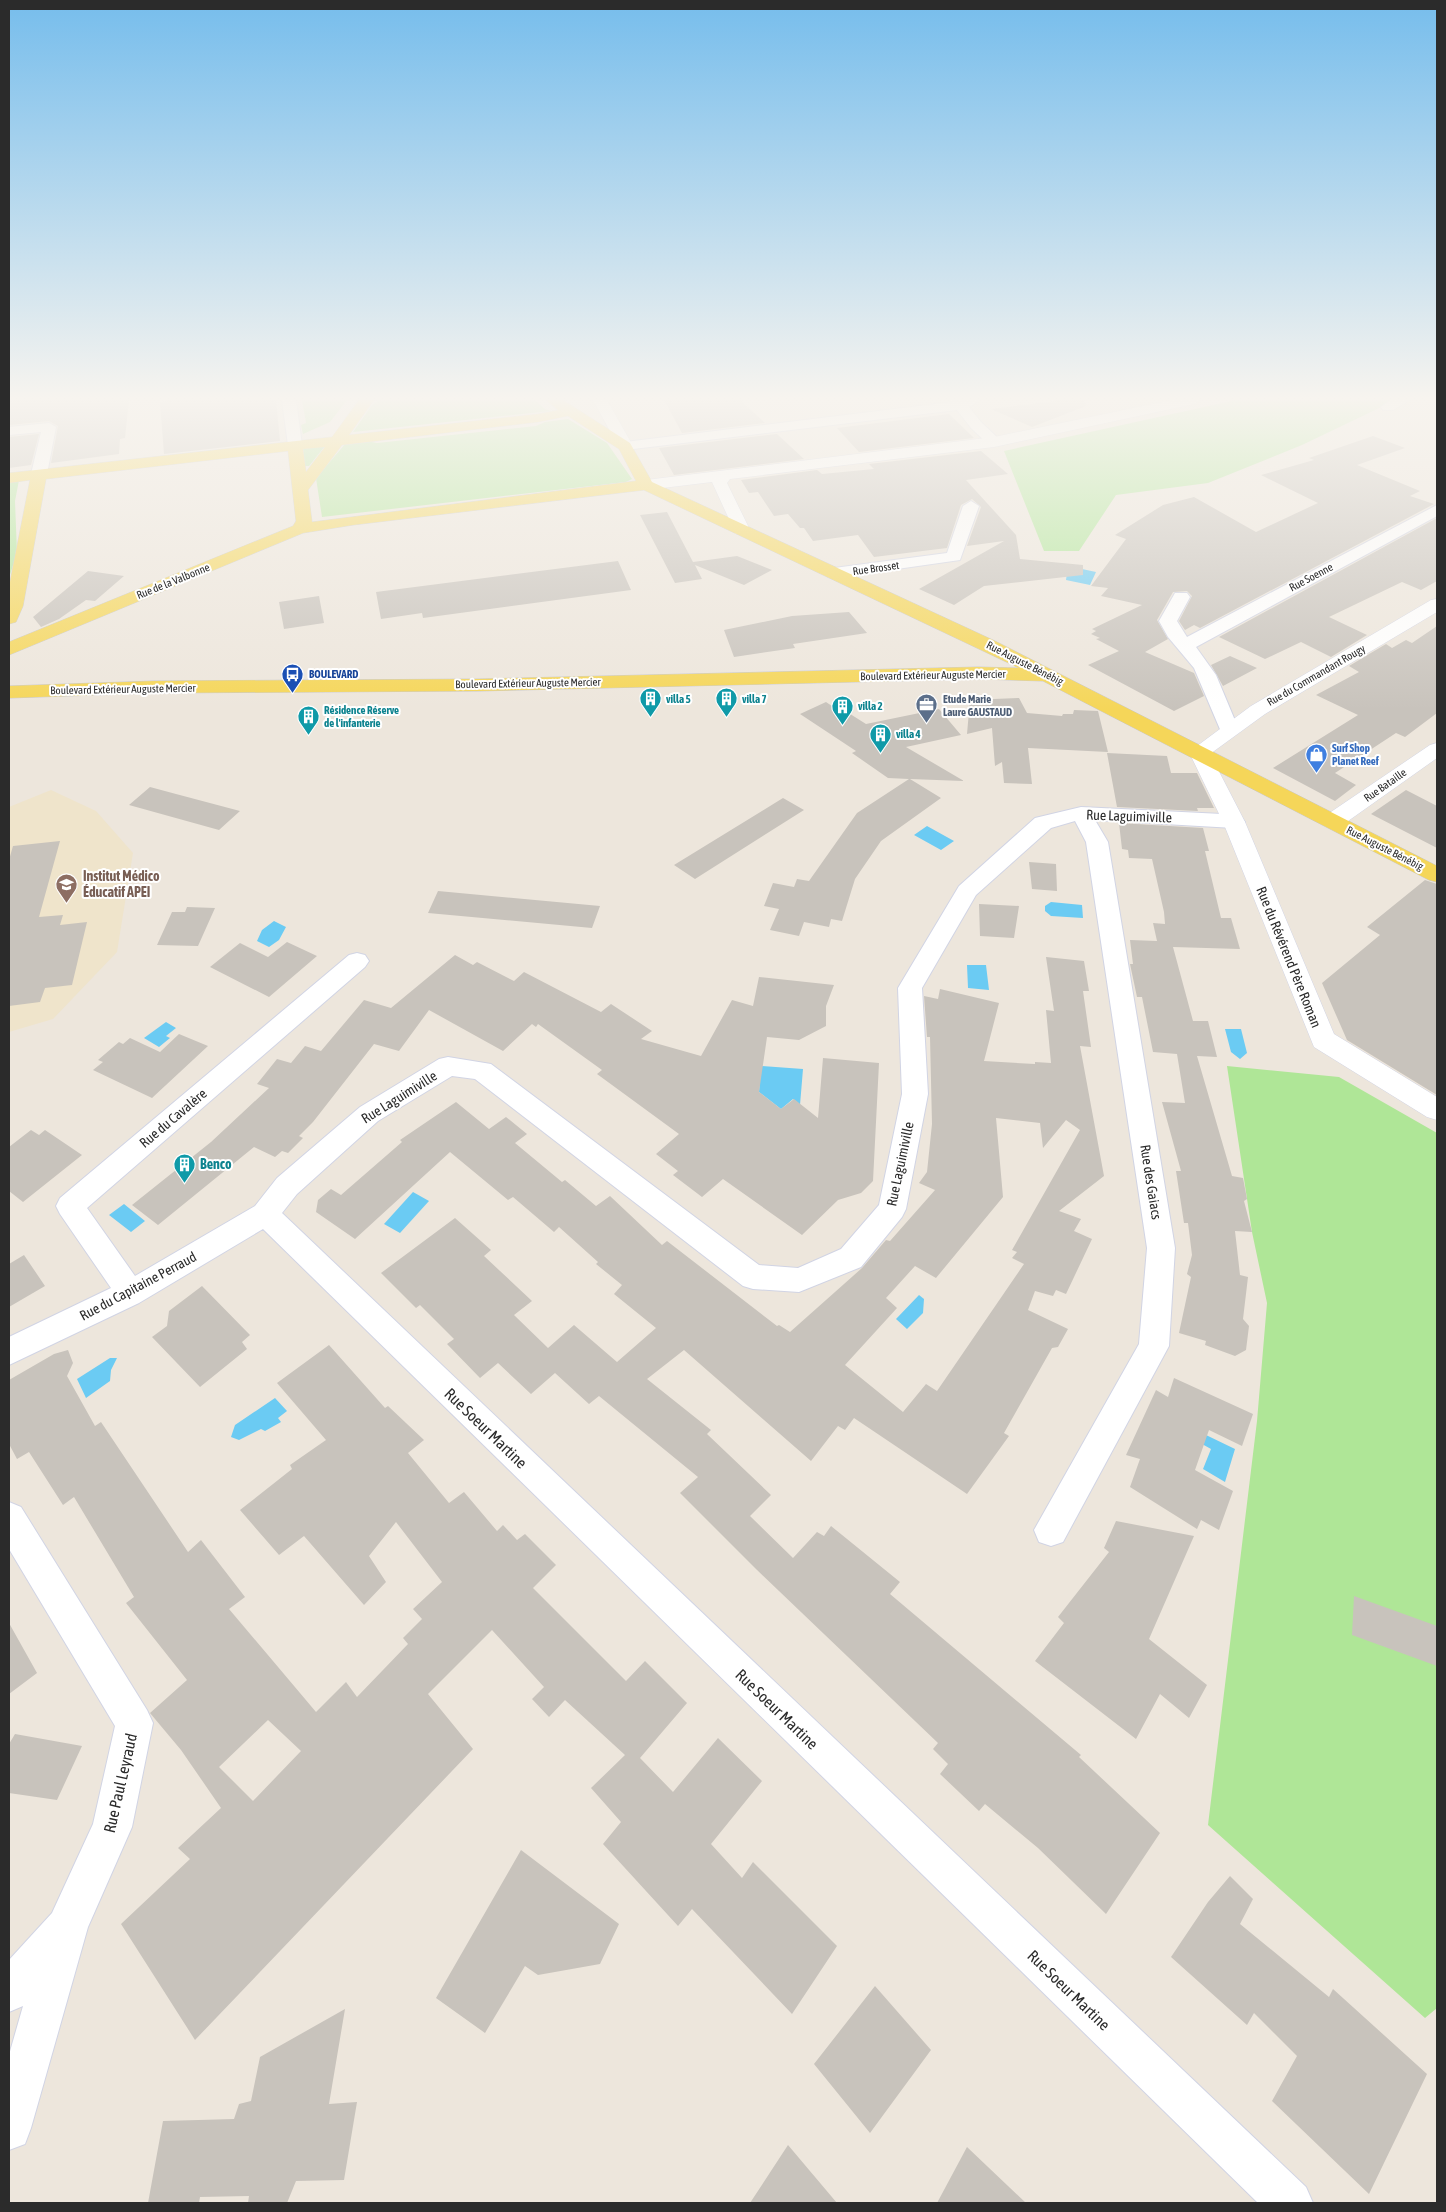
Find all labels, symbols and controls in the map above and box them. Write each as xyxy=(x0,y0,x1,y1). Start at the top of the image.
street label: Rue Brosset xyxy=(852,559,900,577)
street label: Rue Soenne xyxy=(1287,560,1335,594)
street label: Rue de la Valbonne xyxy=(135,561,211,601)
street label: Rue Auguste Bénébig xyxy=(985,638,1066,688)
street label: Rue du Commandant Rougy xyxy=(1265,642,1368,708)
bus stop icon: BOULEVARD xyxy=(281,662,305,693)
place label: BOULEVARD xyxy=(309,668,358,680)
street label: Boulevard Extérieur Auguste Mercier xyxy=(860,668,1007,682)
street label: Boulevard Extérieur Auguste Mercier xyxy=(455,676,602,690)
street label: Boulevard Extérieur Auguste Mercier xyxy=(50,682,197,696)
building icon: villa 5 xyxy=(638,687,662,718)
building icon: villa 7 xyxy=(714,687,738,718)
place label: villa 5 xyxy=(666,693,691,705)
place label: villa 7 xyxy=(742,693,767,705)
office icon: Etude Marie Laure GAUSTAUD xyxy=(915,693,939,724)
place label: Etude Marie Laure GAUSTAUD xyxy=(943,693,1012,718)
building icon: villa 2 xyxy=(830,694,854,725)
place label: villa 2 xyxy=(858,700,883,712)
building icon: Résidence Réserve de l'infanterie xyxy=(296,704,320,735)
place label: Résidence Réserve de l'infanterie xyxy=(324,704,399,729)
building icon: villa 4 xyxy=(868,722,892,753)
place label: villa 4 xyxy=(896,728,921,740)
shop icon: Surf Shop Planet Reef xyxy=(1304,742,1328,773)
place label: Surf Shop Planet Reef xyxy=(1332,742,1380,767)
street label: Rue Bataille xyxy=(1361,766,1409,804)
street label: Rue Laguimiville xyxy=(1086,807,1172,825)
street label: Rue Auguste Bénébig xyxy=(1345,823,1426,873)
place label: Institut Médico Éducatif APEI xyxy=(83,868,160,900)
school or university icon: Institut Médico Éducatif APEI xyxy=(55,872,79,903)
street label: Rue du Révérend Père Roman xyxy=(1253,884,1325,1030)
street label: Rue Laguimiville xyxy=(358,1067,440,1127)
street label: Rue du Cavalère xyxy=(136,1085,210,1151)
street label: Rue Laguimiville xyxy=(883,1120,917,1208)
street label: Rue des Gaiacs xyxy=(1137,1143,1165,1221)
building icon: Benco xyxy=(172,1152,196,1183)
place label: Benco xyxy=(200,1156,232,1172)
street label: Rue du Capitaine Perraud xyxy=(77,1248,199,1324)
street label: Rue Soeur Martine xyxy=(441,1384,531,1472)
street label: Rue Soeur Martine xyxy=(732,1665,822,1753)
street label: Rue Paul Leyraud xyxy=(100,1732,141,1835)
street label: Rue Soeur Martine xyxy=(1024,1946,1114,2034)

